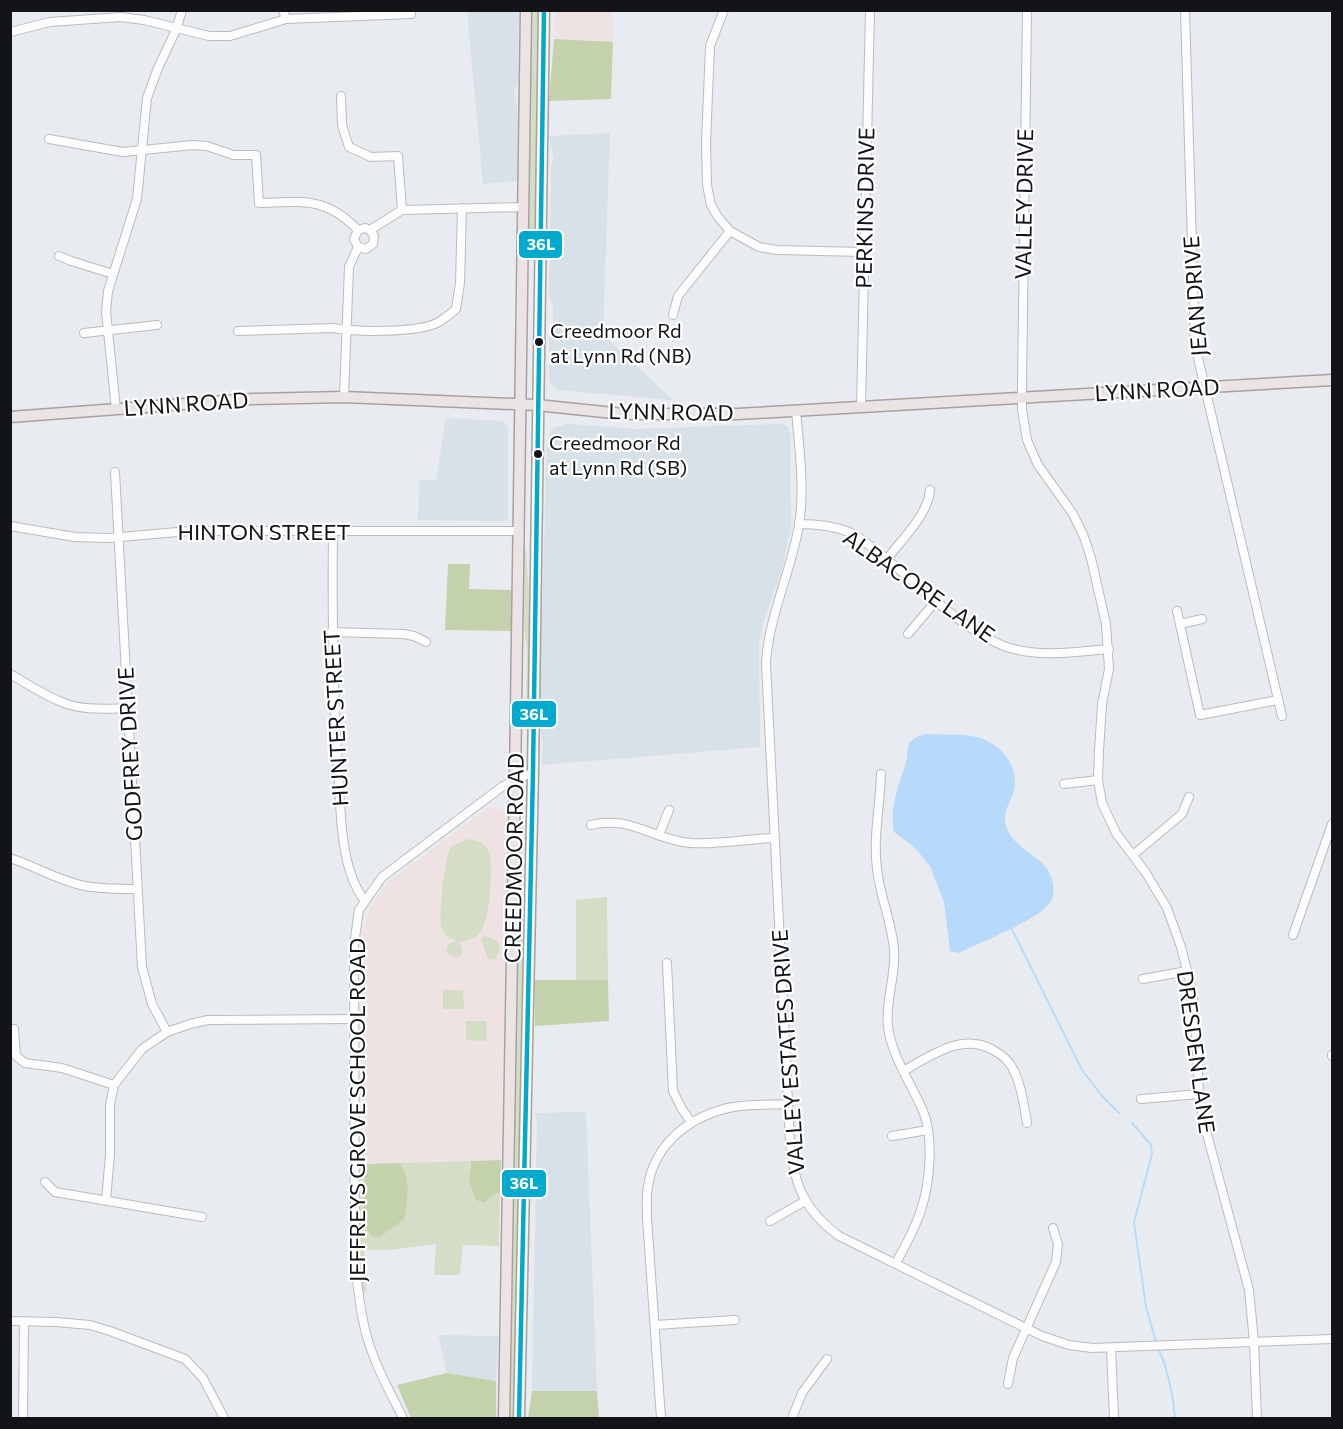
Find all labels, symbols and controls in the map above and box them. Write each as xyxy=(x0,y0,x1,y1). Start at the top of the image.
street label: PERKINS DRIVE xyxy=(850,127,879,289)
street label: VALLEY DRIVE xyxy=(1009,128,1038,280)
line badge: 36L xyxy=(518,230,563,259)
text: 36L xyxy=(527,234,555,253)
street label: JEAN DRIVE xyxy=(1177,235,1212,357)
place label: Creedmoor Rd at Lynn Rd (NB) xyxy=(550,318,692,367)
marker: Creedmoor Rd at Lynn Rd (NB) xyxy=(533,336,545,348)
street label: LYNN ROAD xyxy=(1094,373,1220,406)
street label: LYNN ROAD xyxy=(123,386,249,421)
street label: LYNN ROAD xyxy=(608,397,734,426)
place label: Creedmoor Rd at Lynn Rd (SB) xyxy=(549,430,687,479)
marker: Creedmoor Rd at Lynn Rd (SB) xyxy=(532,448,544,460)
street label: HINTON STREET xyxy=(177,518,351,545)
street label: ALBACORE LANE xyxy=(838,523,1000,648)
street label: HUNTER STREET xyxy=(317,629,354,807)
street label: GODFREY DRIVE xyxy=(111,666,148,842)
line badge: 36L xyxy=(511,700,557,728)
text: 36L xyxy=(520,704,548,723)
street label: CREEDMOOR ROAD xyxy=(498,753,529,963)
street label: VALLEY ESTATES DRIVE xyxy=(765,928,810,1176)
street label: JEFFREYS GROVE SCHOOL ROAD xyxy=(343,938,370,1282)
street label: DRESDEN LANE xyxy=(1172,969,1221,1135)
line badge: 36L xyxy=(501,1169,547,1198)
text: 36L xyxy=(510,1173,538,1192)

